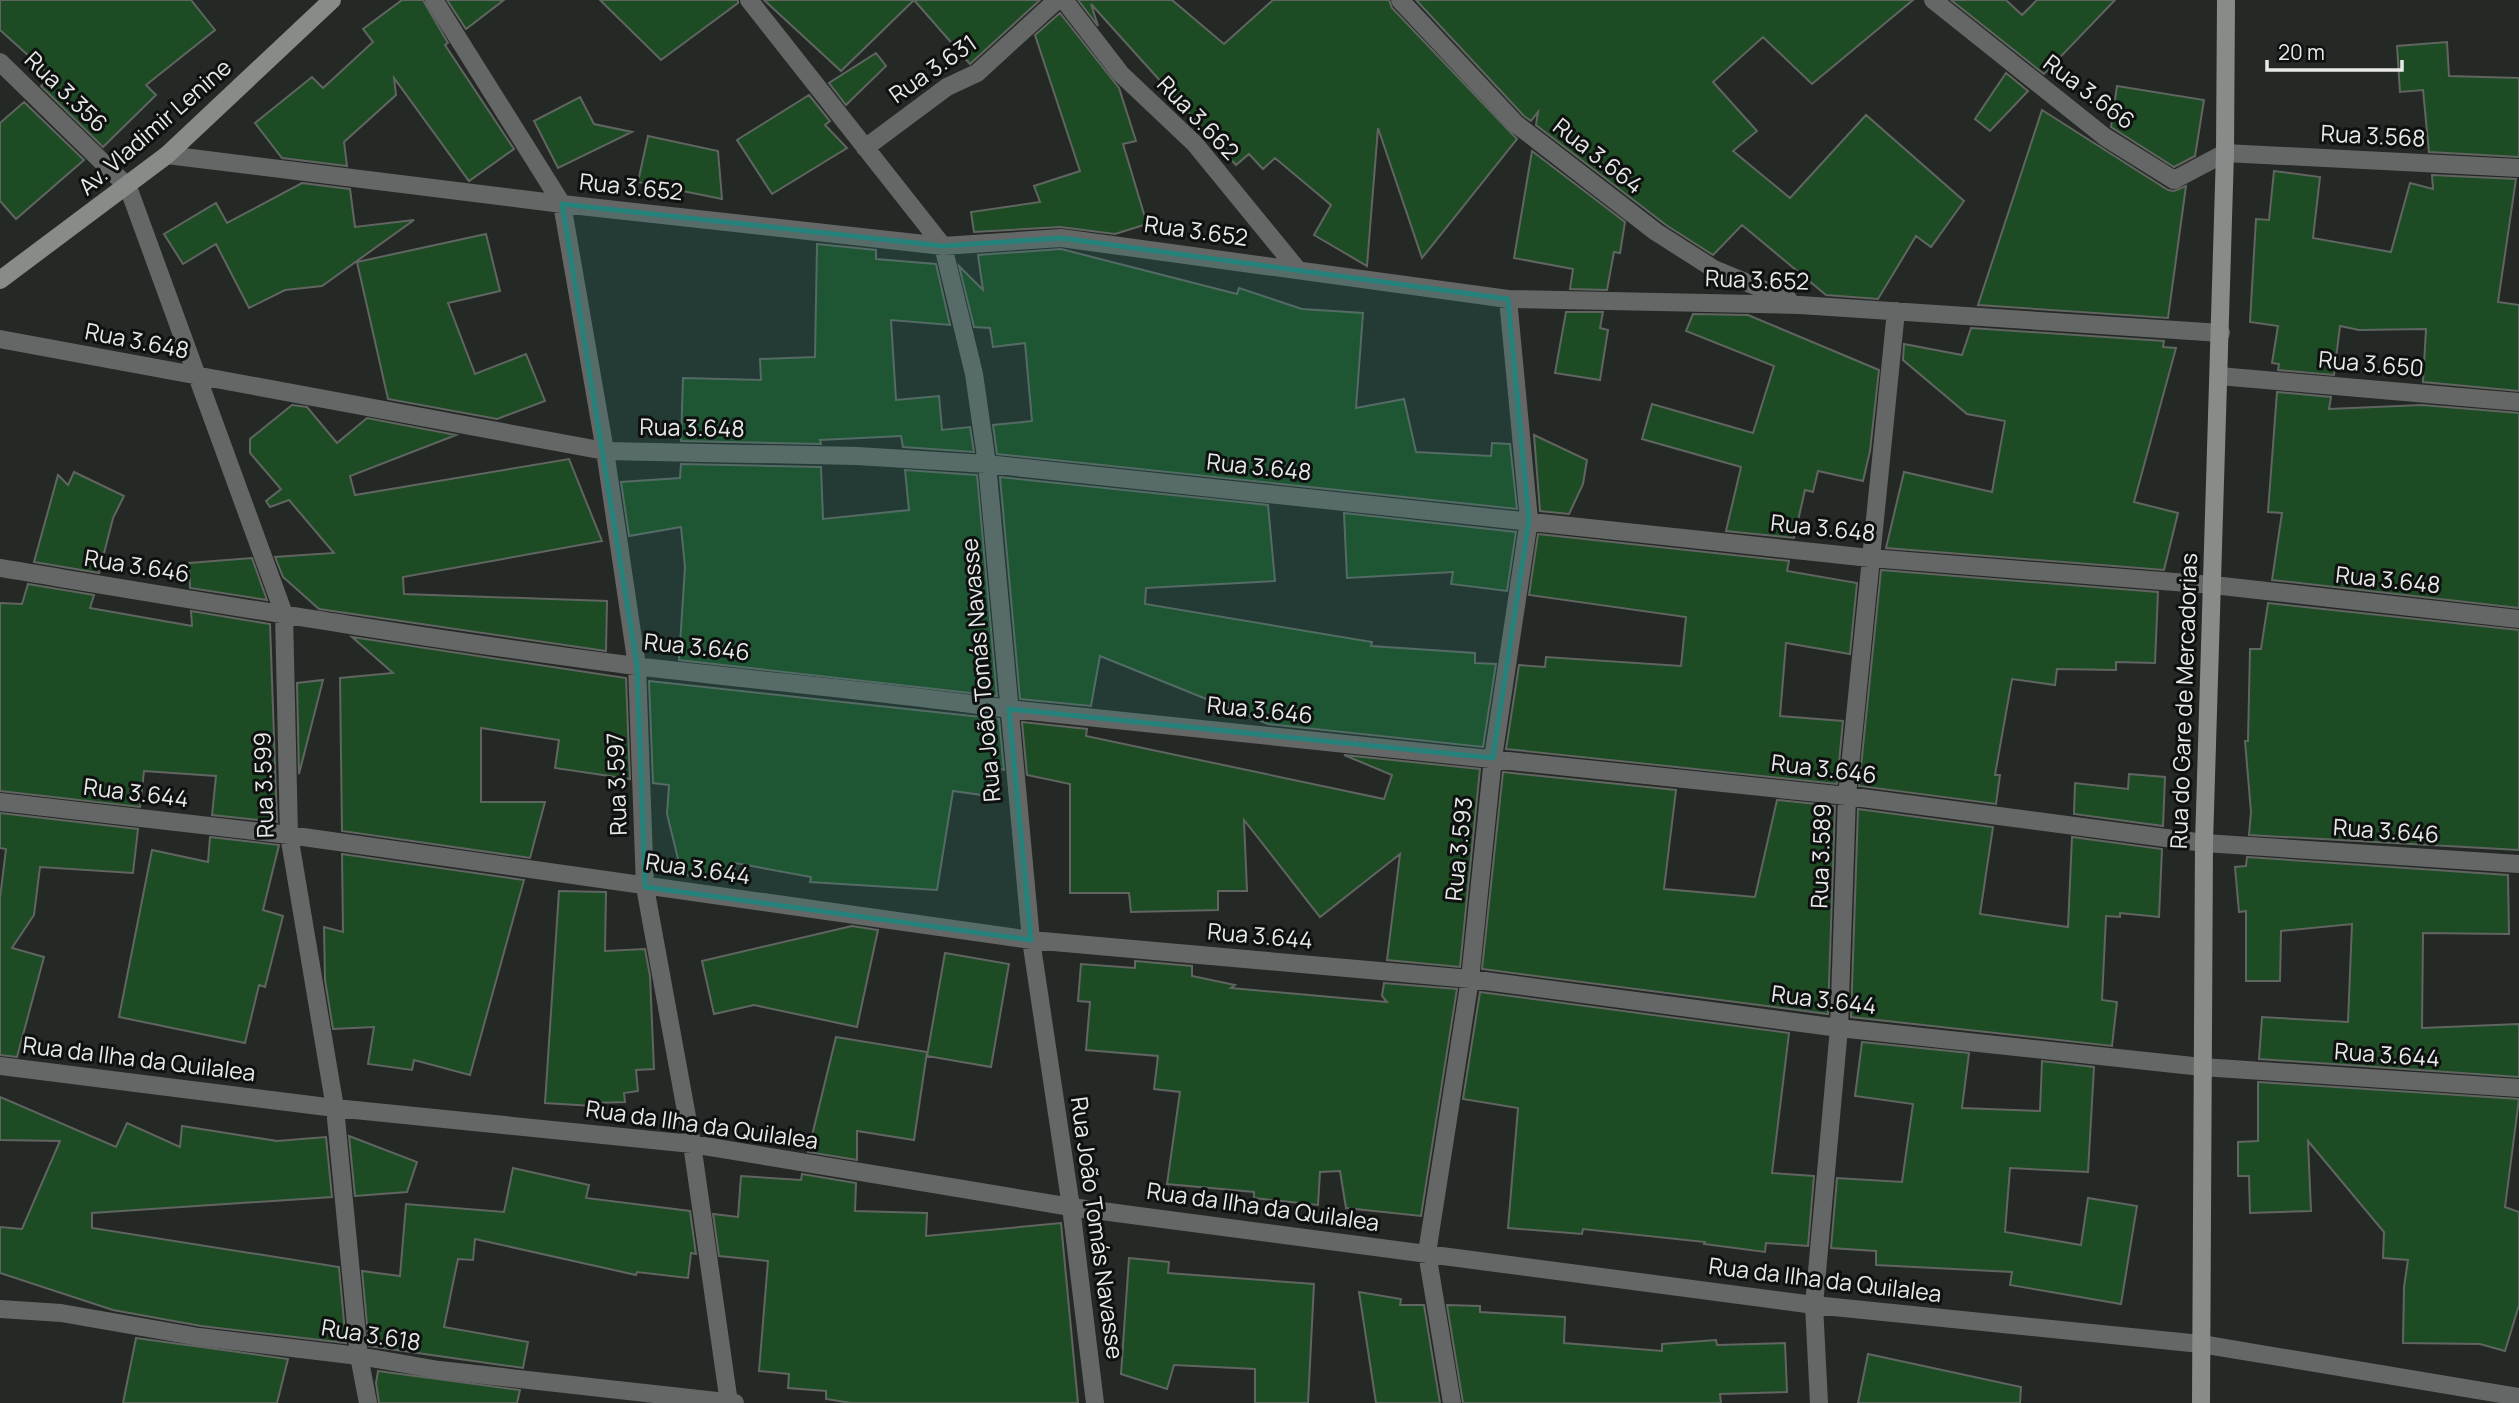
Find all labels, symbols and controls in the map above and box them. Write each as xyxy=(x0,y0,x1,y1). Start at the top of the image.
street label: Rua 3.631 xyxy=(882,26,983,110)
scale bar xyxy=(2267,28,2402,72)
text: 20 m xyxy=(2278,38,2325,66)
street label: Rua 3.356 xyxy=(18,44,115,139)
street label: Rua 3.666 xyxy=(2037,46,2142,136)
street label: Av. Vladimir Lenine xyxy=(71,51,238,202)
street label: Rua 3.662 xyxy=(1150,68,1247,166)
street label: Rua 3.664 xyxy=(1547,110,1650,201)
street label: Rua 3.568 xyxy=(2320,116,2426,154)
street label: Rua 3.652 xyxy=(578,165,685,207)
street label: Rua 3.652 xyxy=(1142,207,1250,253)
street label: Rua 3.652 xyxy=(1704,261,1810,297)
street label: Rua 3.648 xyxy=(82,314,192,366)
street label: Rua 3.650 xyxy=(2317,342,2425,384)
street label: Rua 3.648 xyxy=(639,410,745,444)
street label: Rua 3.648 xyxy=(1205,445,1313,487)
street label: Rua 3.648 xyxy=(1769,506,1877,548)
street label: Rua João Tomás Navasse xyxy=(953,537,1007,803)
street label: Rua 3.646 xyxy=(82,541,192,589)
street label: Rua do Gare de Mercadorias xyxy=(2162,552,2204,850)
street label: Rua 3.648 xyxy=(2334,558,2442,600)
street label: Rua 3.646 xyxy=(643,625,752,667)
street label: Rua 3.646 xyxy=(1206,688,1315,730)
street label: Rua 3.599 xyxy=(245,732,281,839)
street label: Rua 3.597 xyxy=(598,732,634,836)
street label: Rua 3.646 xyxy=(1769,746,1879,790)
street label: Rua 3.644 xyxy=(82,770,191,814)
street label: Rua 3.593 xyxy=(1437,795,1479,902)
street label: Rua 3.589 xyxy=(1802,803,1838,909)
street label: Rua 3.646 xyxy=(2332,810,2440,850)
street label: Rua 3.644 xyxy=(644,845,753,891)
street label: Rua 3.644 xyxy=(1206,914,1314,956)
street label: Rua 3.644 xyxy=(1770,977,1879,1021)
street label: Rua da Ilha da Quilalea xyxy=(21,1028,257,1088)
street label: Rua 3.644 xyxy=(2333,1034,2441,1074)
street label: Rua da Ilha da Quilalea xyxy=(584,1092,820,1156)
street label: Rua João Tomás Navasse xyxy=(1064,1095,1132,1361)
street label: Rua da Ilha da Quilalea xyxy=(1145,1174,1381,1238)
street label: Rua da Ilha da Quilalea xyxy=(1707,1249,1943,1309)
street label: Rua 3.618 xyxy=(319,1310,423,1358)

